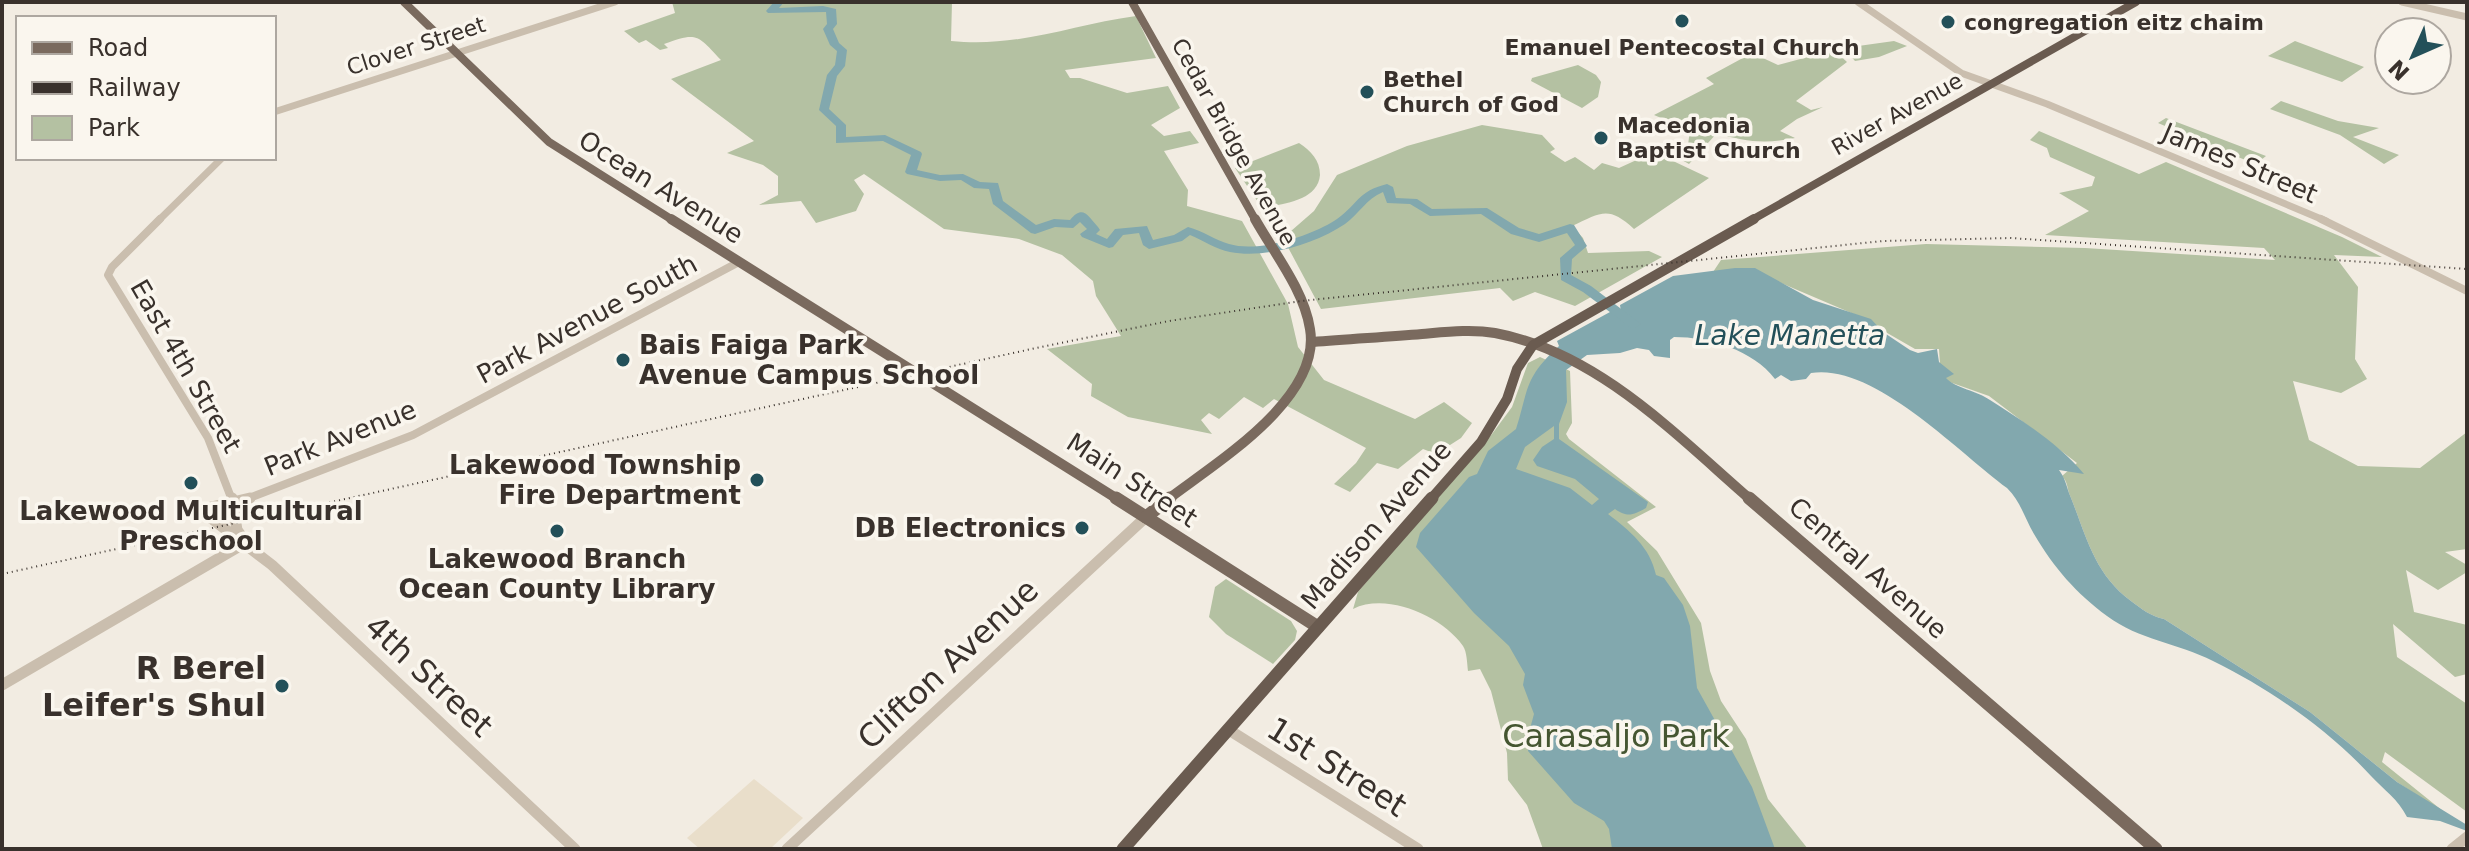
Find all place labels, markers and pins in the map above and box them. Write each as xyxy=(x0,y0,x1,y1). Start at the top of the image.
place label: congregation eitz chaim xyxy=(1964,10,2264,35)
marker: Emanuel Pentecostal Church xyxy=(1673,12,1691,30)
marker: congregation eitz chaim xyxy=(1939,13,1957,31)
place label: Emanuel Pentecostal Church xyxy=(1504,35,1860,60)
place label: Bethel Church of God xyxy=(1383,67,1559,117)
marker: Bethel Church of God xyxy=(1358,83,1376,101)
place label: Macedonia Baptist Church xyxy=(1617,113,1801,163)
marker: Macedonia Baptist Church xyxy=(1592,129,1610,147)
place label: Bais Faiga Park Avenue Campus School xyxy=(639,330,979,390)
marker: Bais Faiga Park Avenue Campus School xyxy=(614,351,632,369)
place label: Lakewood Township Fire Department xyxy=(449,450,741,510)
marker: Lakewood Township Fire Department xyxy=(748,471,766,489)
marker: Lakewood Multicultural Preschool xyxy=(182,474,200,492)
place label: Lakewood Multicultural Preschool xyxy=(19,496,363,556)
place label: DB Electronics xyxy=(854,513,1066,543)
marker: DB Electronics xyxy=(1073,519,1091,537)
marker: Lakewood Branch Ocean County Library xyxy=(548,522,566,540)
place label: Lakewood Branch Ocean County Library xyxy=(399,544,715,604)
place label: R Berel Leifer's Shul xyxy=(42,649,266,724)
marker: R Berel Leifer's Shul xyxy=(273,677,291,695)

